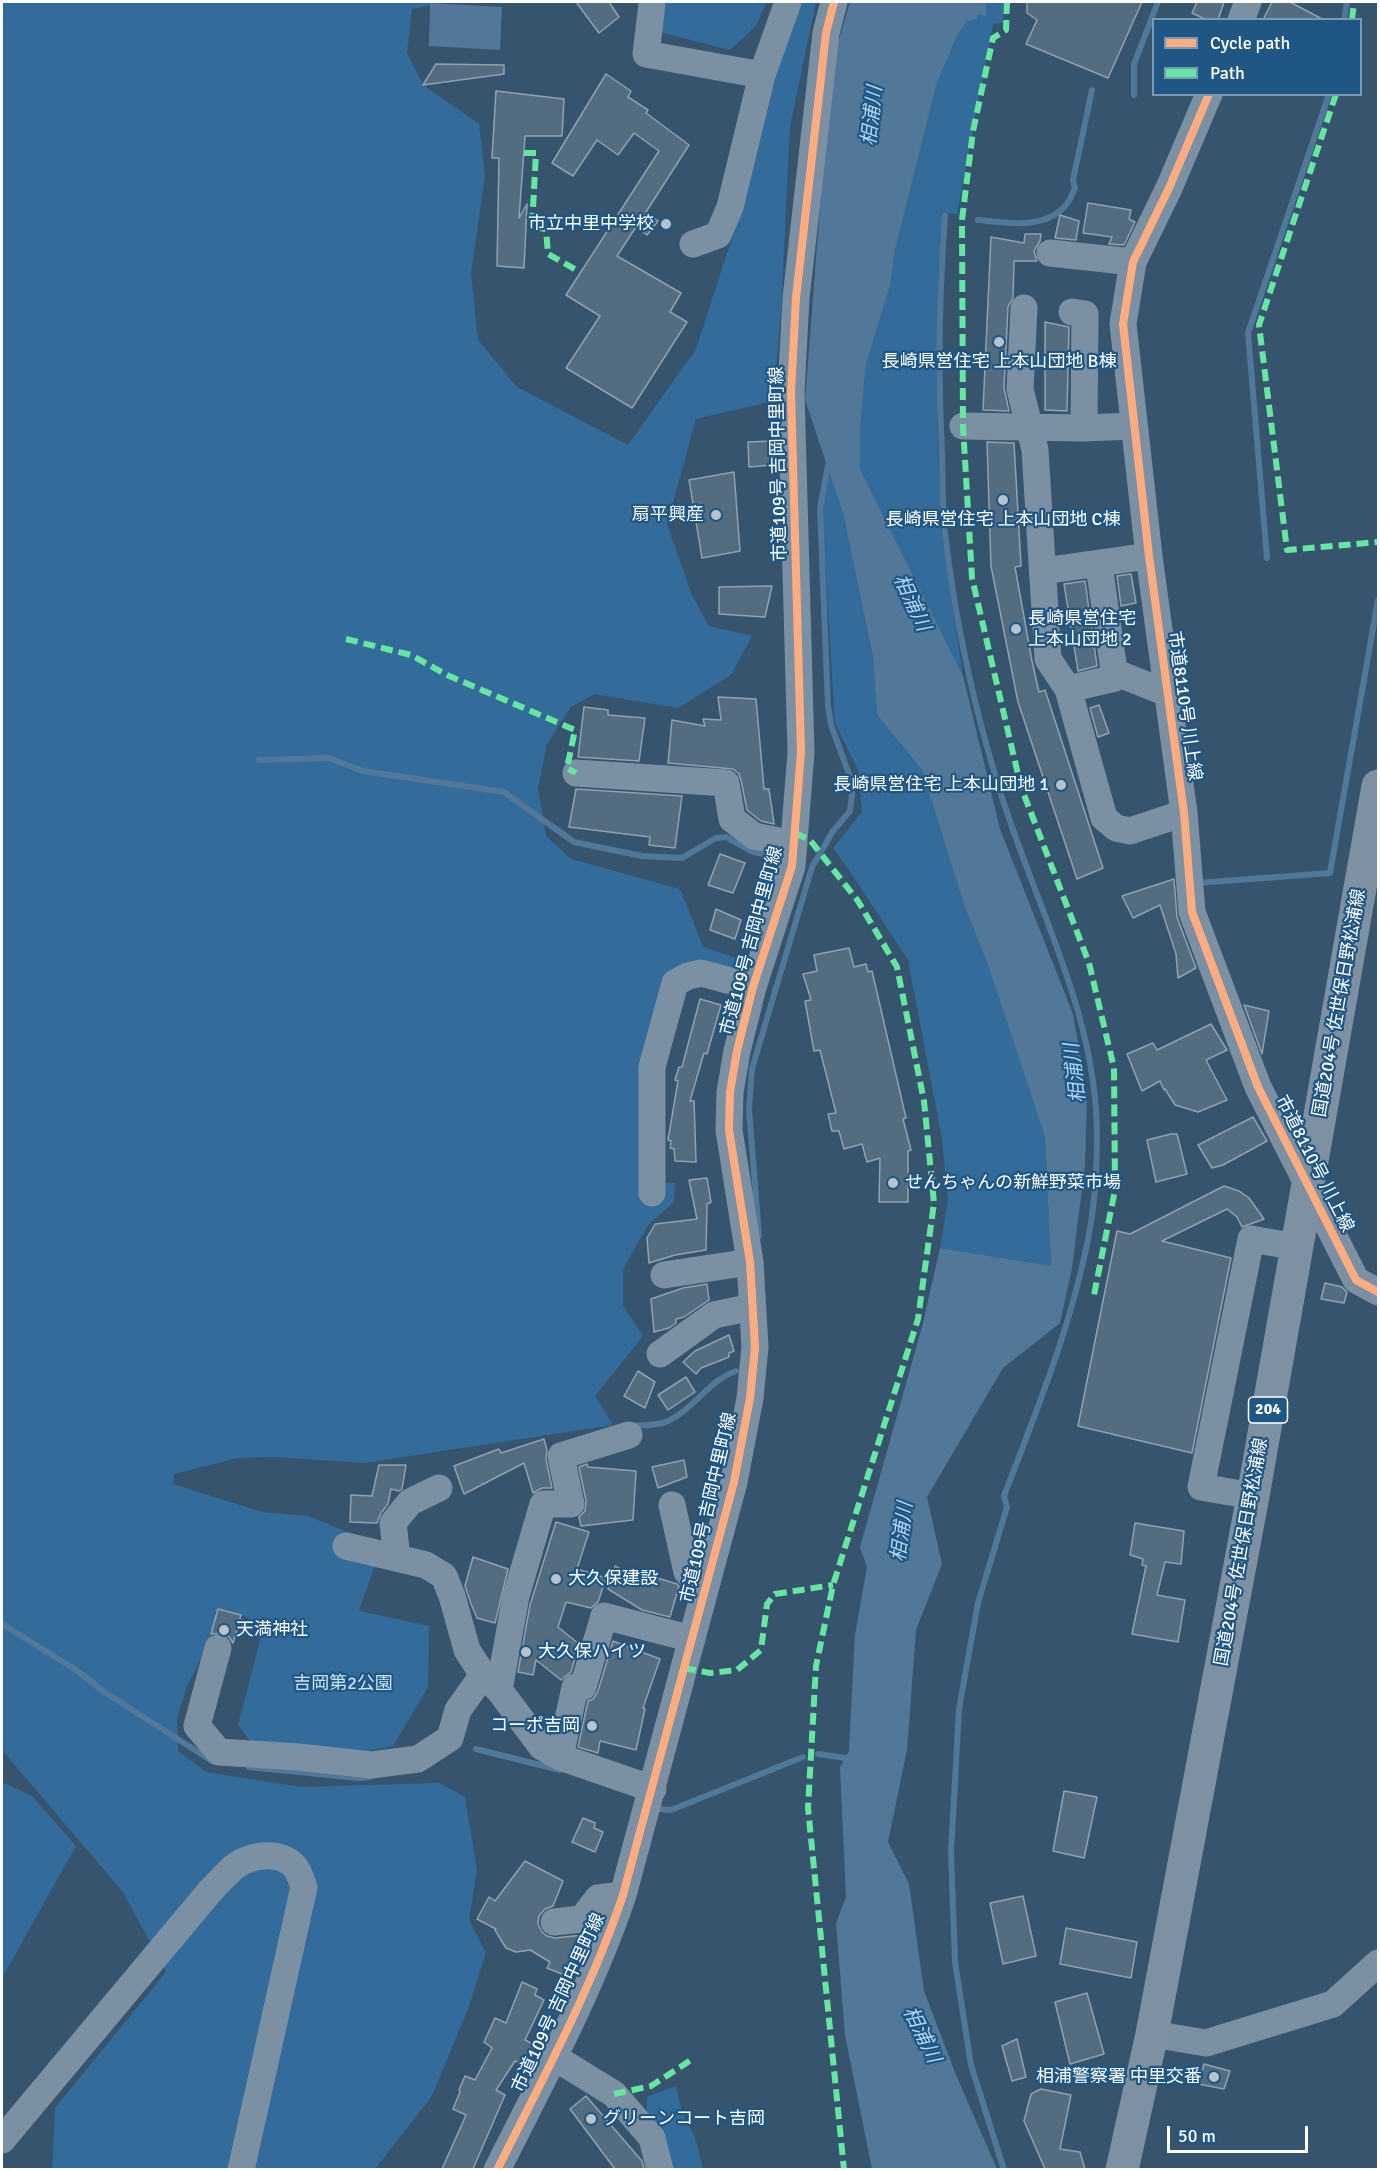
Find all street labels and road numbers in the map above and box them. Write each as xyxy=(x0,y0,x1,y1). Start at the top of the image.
street label: 市道109号 吉岡中里町線 xyxy=(766,366,792,562)
street label: 市道8110号 川上線 xyxy=(1163,630,1205,782)
street label: 市道109号 吉岡中里町線 xyxy=(716,844,788,1038)
street label: 国道204号 佐世保日野松浦線 xyxy=(1309,887,1371,1119)
street label: 市道8110号 川上線 xyxy=(1270,1092,1358,1236)
road number: 204 xyxy=(1248,1397,1288,1423)
street label: 市道109号 吉岡中里町線 xyxy=(677,1411,741,1605)
street label: 国道204号 佐世保日野松浦線 xyxy=(1211,1436,1273,1668)
street label: 市道109号 吉岡中里町線 xyxy=(508,1910,610,2096)

